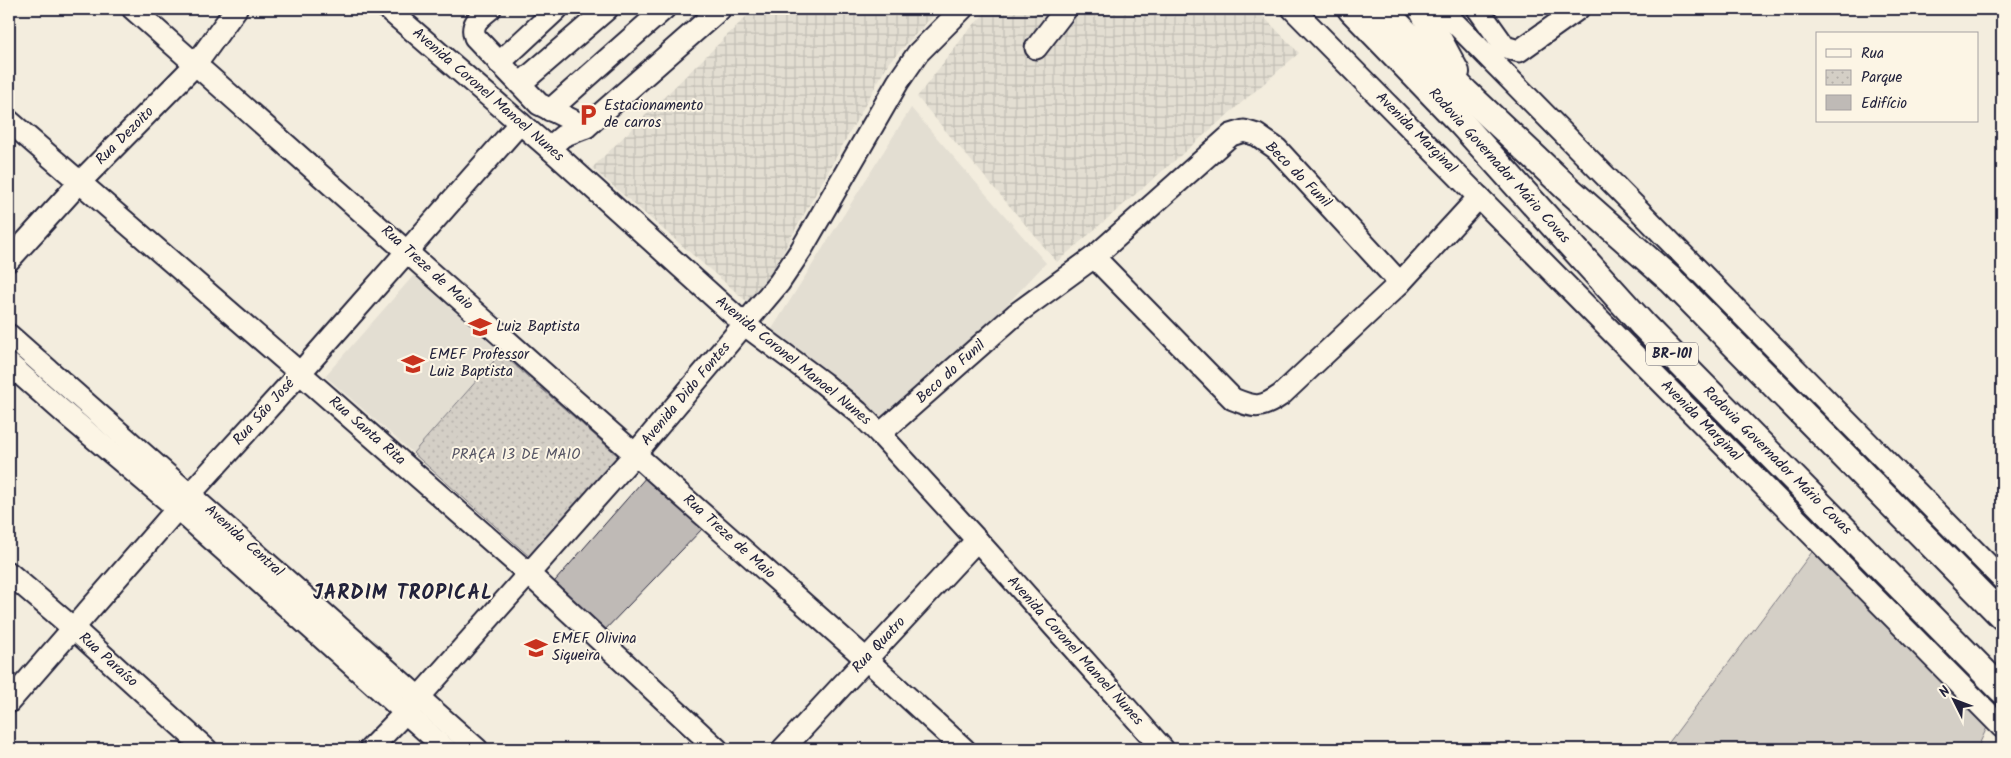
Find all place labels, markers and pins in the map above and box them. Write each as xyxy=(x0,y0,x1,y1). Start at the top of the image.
place label: Estacionamento de carros xyxy=(604,94,704,135)
parking icon: Estacionamento de carros xyxy=(575,102,601,128)
school or university icon: Luiz Baptista xyxy=(467,314,493,340)
place label: Luiz Baptista xyxy=(496,315,580,339)
place label: EMEF Professor Luiz Baptista xyxy=(429,343,530,384)
school or university icon: EMEF Professor Luiz Baptista xyxy=(400,351,426,377)
place label: EMEF Olivina Siqueira xyxy=(552,627,637,668)
school or university icon: EMEF Olivina Siqueira xyxy=(523,635,549,661)

